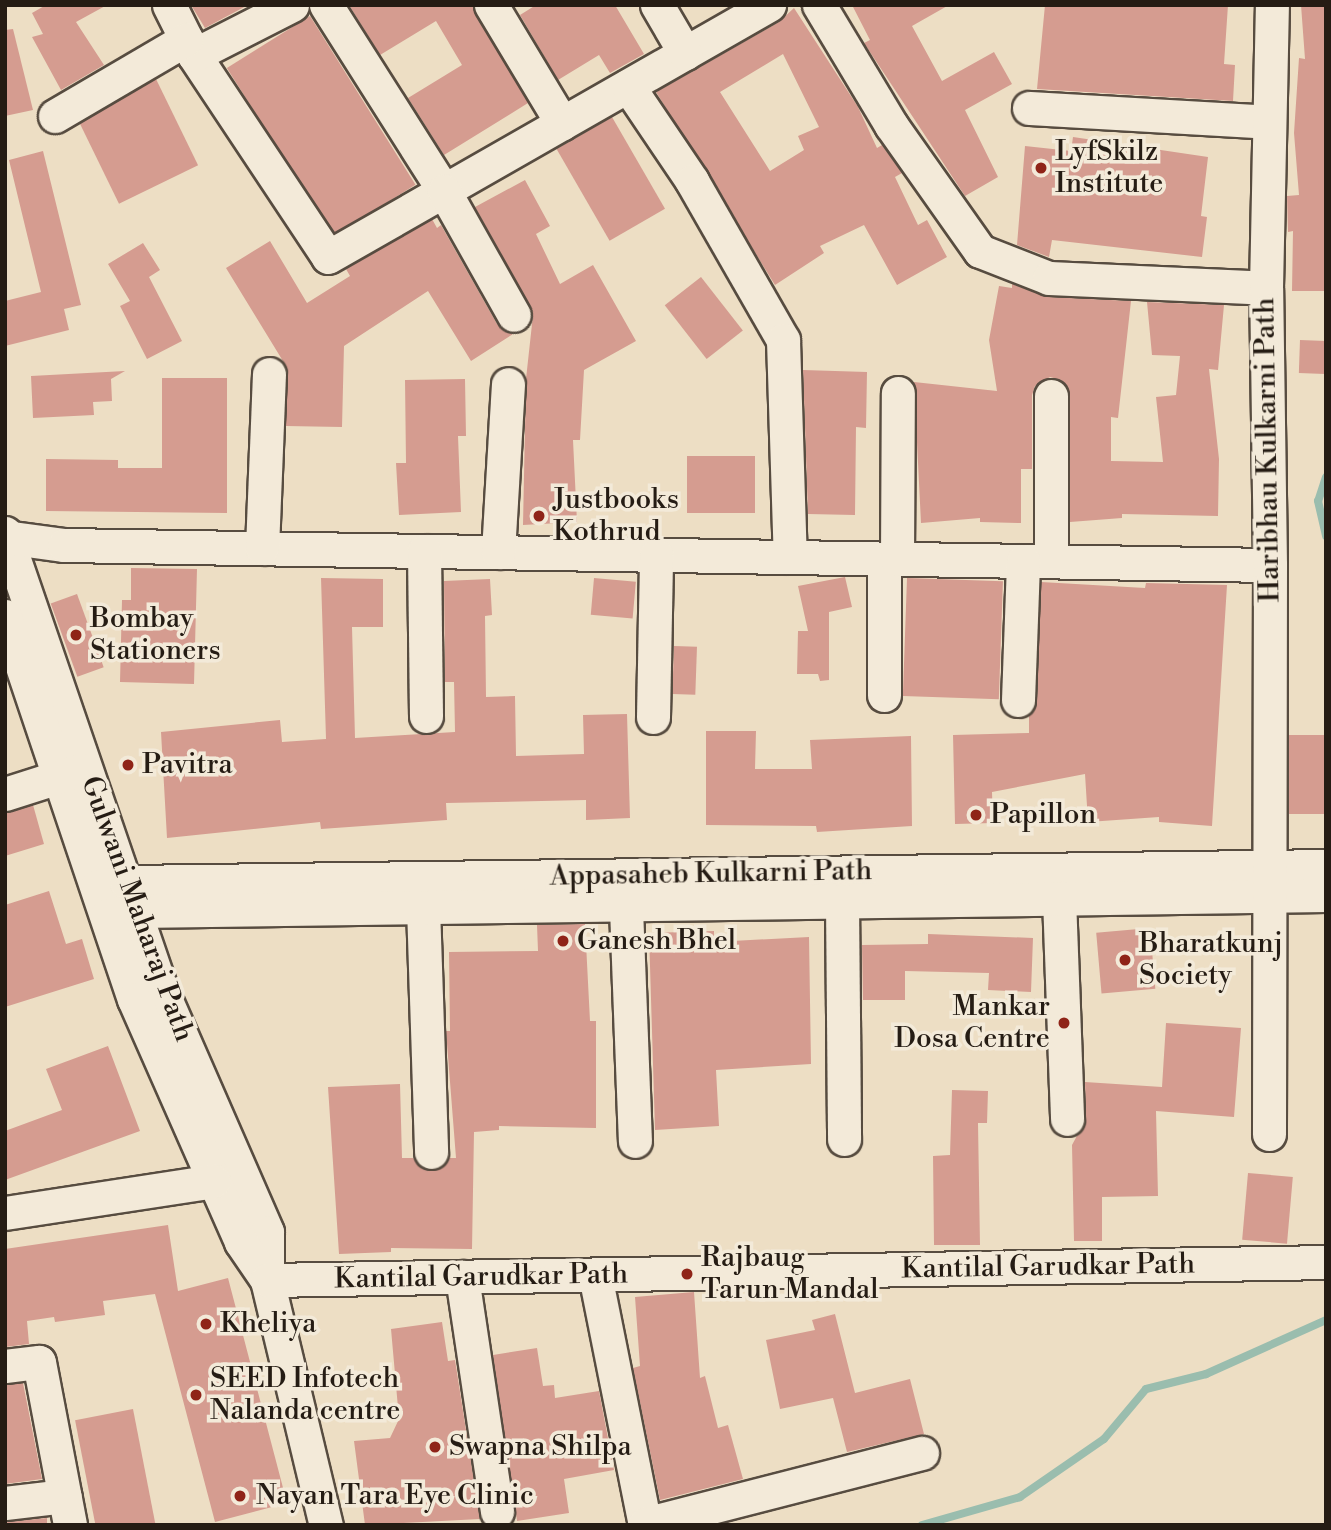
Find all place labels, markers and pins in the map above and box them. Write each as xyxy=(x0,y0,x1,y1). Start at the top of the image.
place label: LyfSkilz Institute xyxy=(1055,135,1163,201)
marker: LyfSkilz Institute xyxy=(1033,160,1049,176)
place label: Justbooks Kothrud xyxy=(553,483,679,549)
marker: Justbooks Kothrud xyxy=(531,508,547,524)
place label: Bombay Stationers xyxy=(90,602,221,668)
marker: Bombay Stationers xyxy=(68,627,84,643)
place label: Pavitra xyxy=(142,748,233,782)
marker: Pavitra xyxy=(120,757,136,773)
place label: Papillon xyxy=(990,798,1096,832)
marker: Papillon xyxy=(968,807,984,823)
place label: Ganesh Bhel xyxy=(577,924,736,958)
place label: Bharatkunj Society xyxy=(1139,927,1283,993)
marker: Ganesh Bhel xyxy=(555,933,571,949)
marker: Bharatkunj Society xyxy=(1117,952,1133,968)
place label: Mankar Dosa Centre xyxy=(894,990,1050,1056)
marker: Mankar Dosa Centre xyxy=(1056,1015,1072,1031)
place label: Rajbaug Tarun Mandal xyxy=(701,1241,878,1307)
marker: Rajbaug Tarun Mandal xyxy=(679,1266,695,1282)
place label: Kheliya xyxy=(220,1307,316,1341)
marker: Kheliya xyxy=(198,1316,214,1332)
place label: SEED Infotech Nalanda centre xyxy=(210,1362,400,1428)
marker: SEED Infotech Nalanda centre xyxy=(188,1387,204,1403)
place label: Swapna Shilpa xyxy=(449,1430,632,1464)
marker: Swapna Shilpa xyxy=(427,1439,443,1455)
place label: Nayan Tara Eye Clinic xyxy=(256,1479,534,1513)
marker: Nayan Tara Eye Clinic xyxy=(230,1486,250,1506)

